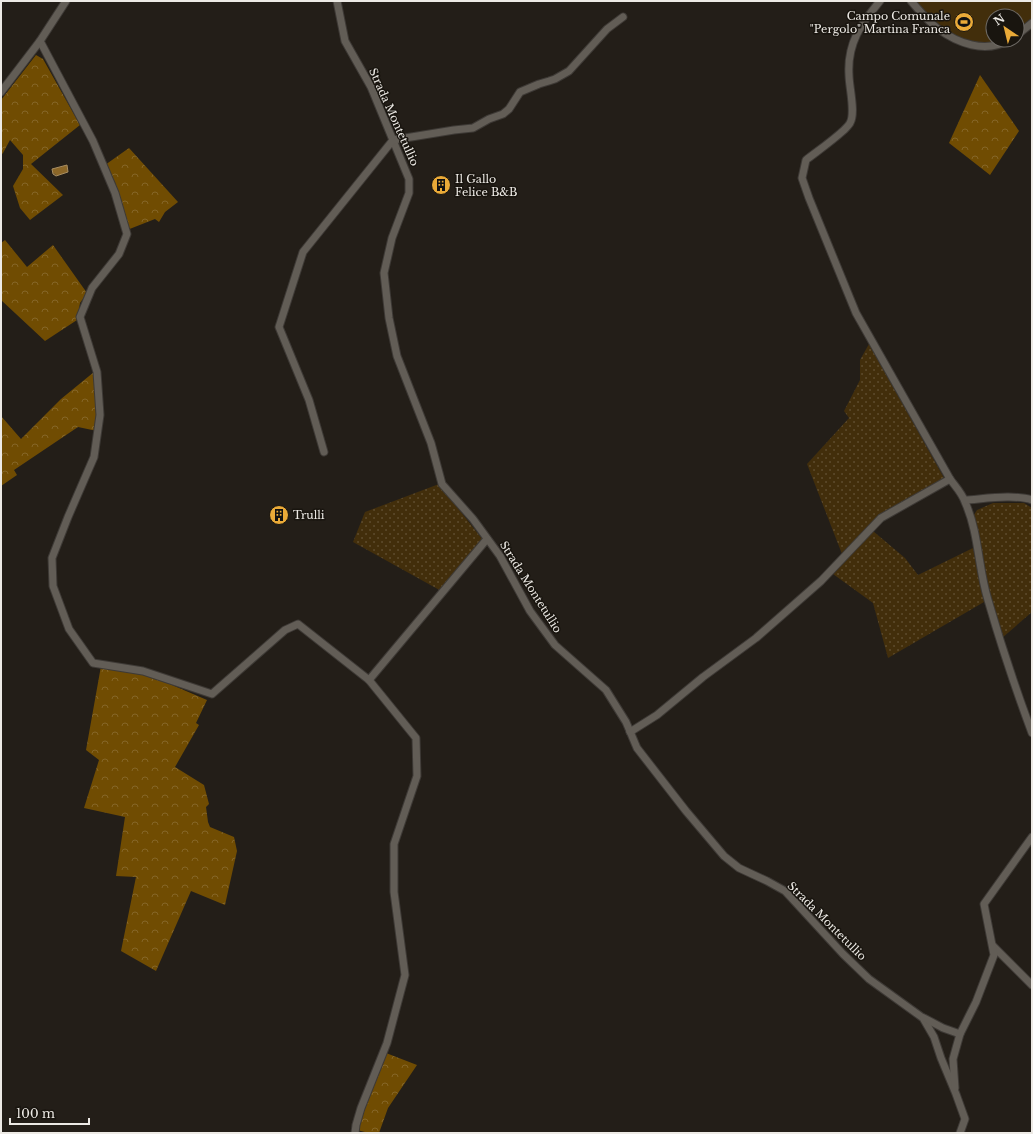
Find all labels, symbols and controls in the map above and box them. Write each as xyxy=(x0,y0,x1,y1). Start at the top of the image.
north arrow xyxy=(985,8,1025,48)
place label: Campo Comunale "Pergolo" Martina Franca xyxy=(810,9,951,36)
sports icon: Campo Comunale "Pergolo" Martina Franca xyxy=(953,11,975,33)
text: N xyxy=(991,11,1008,29)
street label: Strada Montetullio xyxy=(366,66,422,168)
place label: Il Gallo Felice B&B xyxy=(455,172,517,199)
building icon: Il Gallo Felice B&B xyxy=(430,174,452,196)
building icon: Trulli xyxy=(268,504,290,526)
place label: Trulli xyxy=(293,508,325,522)
street label: Strada Montetullio xyxy=(497,538,565,636)
street label: Strada Montetullio xyxy=(785,879,869,963)
scale bar xyxy=(10,1100,89,1126)
text: 100 m xyxy=(16,1106,55,1121)

